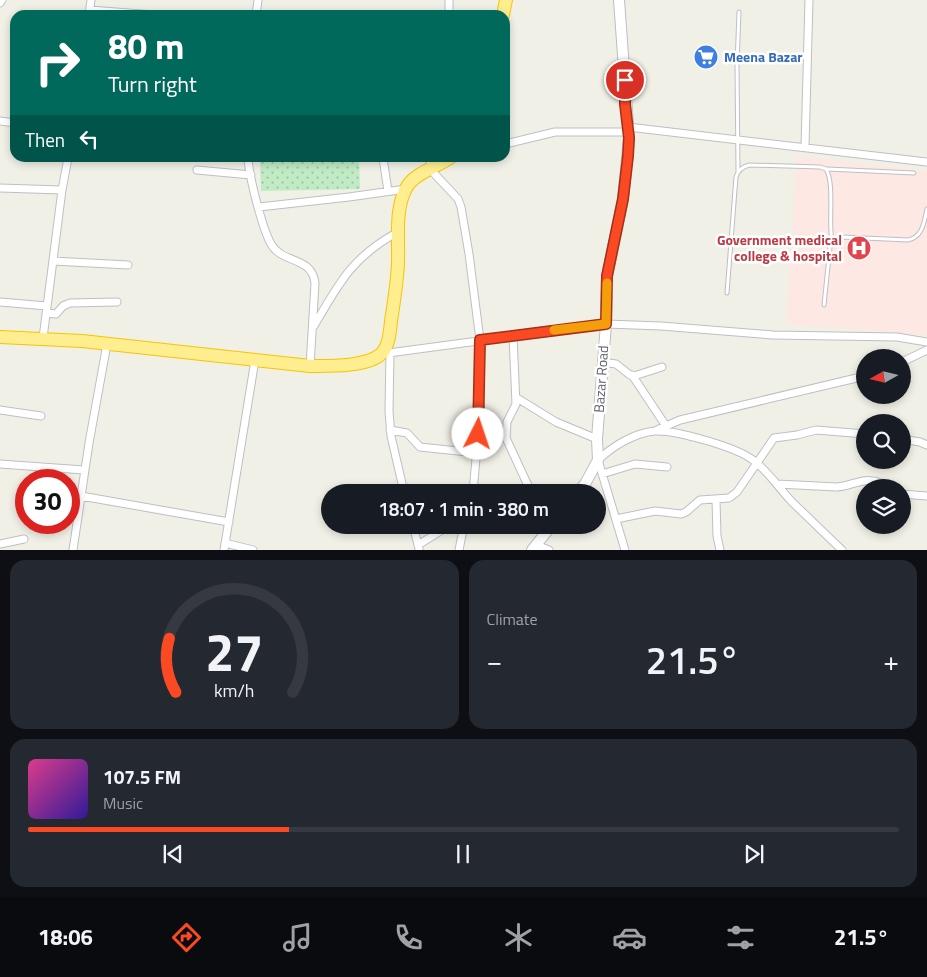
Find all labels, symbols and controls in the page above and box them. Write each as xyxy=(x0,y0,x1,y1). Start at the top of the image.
text: 80 m xyxy=(108,19,184,73)
icon: right xyxy=(25,30,90,95)
supermarket icon: Meena Bazar xyxy=(693,44,719,70)
place label: Meena Bazar xyxy=(724,46,803,67)
pin xyxy=(604,59,646,101)
icon: arrive xyxy=(611,66,639,94)
text: Turn right xyxy=(108,67,197,101)
text: Then xyxy=(25,125,65,154)
icon: left xyxy=(75,125,103,153)
place label: Government medical college & hospital xyxy=(717,229,842,266)
hospital icon: Government medical college & hospital xyxy=(846,235,872,261)
street label: Bazar Road xyxy=(588,345,613,413)
north arrow xyxy=(856,349,911,404)
map controls xyxy=(856,349,911,534)
position arrow xyxy=(451,407,503,459)
button: search xyxy=(856,414,911,469)
speed limit sign: 30 xyxy=(15,469,80,534)
button: layers xyxy=(856,479,911,534)
text: 18:07 · 1 min · 380 m xyxy=(378,494,549,523)
text: Climate xyxy=(487,607,538,631)
text: 27 xyxy=(205,612,263,691)
text: 21.5° xyxy=(646,631,740,689)
text: − xyxy=(487,639,502,682)
text: + xyxy=(883,639,899,682)
text: km/h xyxy=(214,677,254,704)
text: 107.5 FM xyxy=(103,762,181,791)
text: Music xyxy=(103,791,143,815)
icon: previous xyxy=(159,840,187,868)
icon: pause xyxy=(449,840,477,868)
icon: next xyxy=(740,840,768,868)
text: 18:06 xyxy=(38,920,93,954)
icon: directions xyxy=(169,920,204,955)
icon: music xyxy=(280,920,315,955)
icon: phone xyxy=(391,920,426,955)
icon: climate xyxy=(501,920,536,955)
icon: car xyxy=(612,920,647,955)
icon: filters xyxy=(723,920,758,955)
text: 21.5° xyxy=(834,920,889,954)

